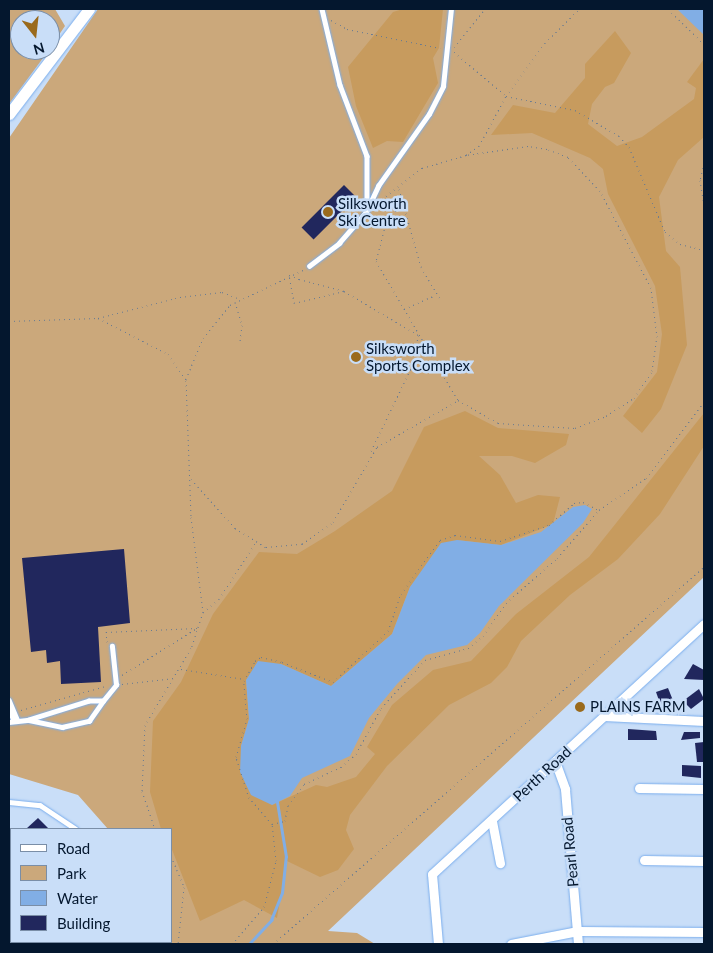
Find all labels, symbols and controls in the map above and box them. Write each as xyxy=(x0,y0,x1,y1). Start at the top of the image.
north arrow xyxy=(10,10,60,60)
text: N xyxy=(31,39,47,59)
place label: Silksworth Ski Centre xyxy=(338,194,407,229)
marker: Silksworth Ski Centre xyxy=(322,206,334,218)
place label: Silksworth Sports Complex xyxy=(366,339,470,374)
marker: Silksworth Sports Complex xyxy=(350,351,362,363)
place label: PLAINS FARM xyxy=(590,698,686,716)
marker: PLAINS FARM xyxy=(574,701,586,713)
street label: Perth Road xyxy=(509,743,575,805)
street label: Pearl Road xyxy=(558,816,582,888)
legend xyxy=(10,828,172,943)
text: Road xyxy=(57,839,90,857)
text: Park xyxy=(57,864,86,882)
text: Water xyxy=(57,889,98,907)
text: Building xyxy=(57,914,110,932)

